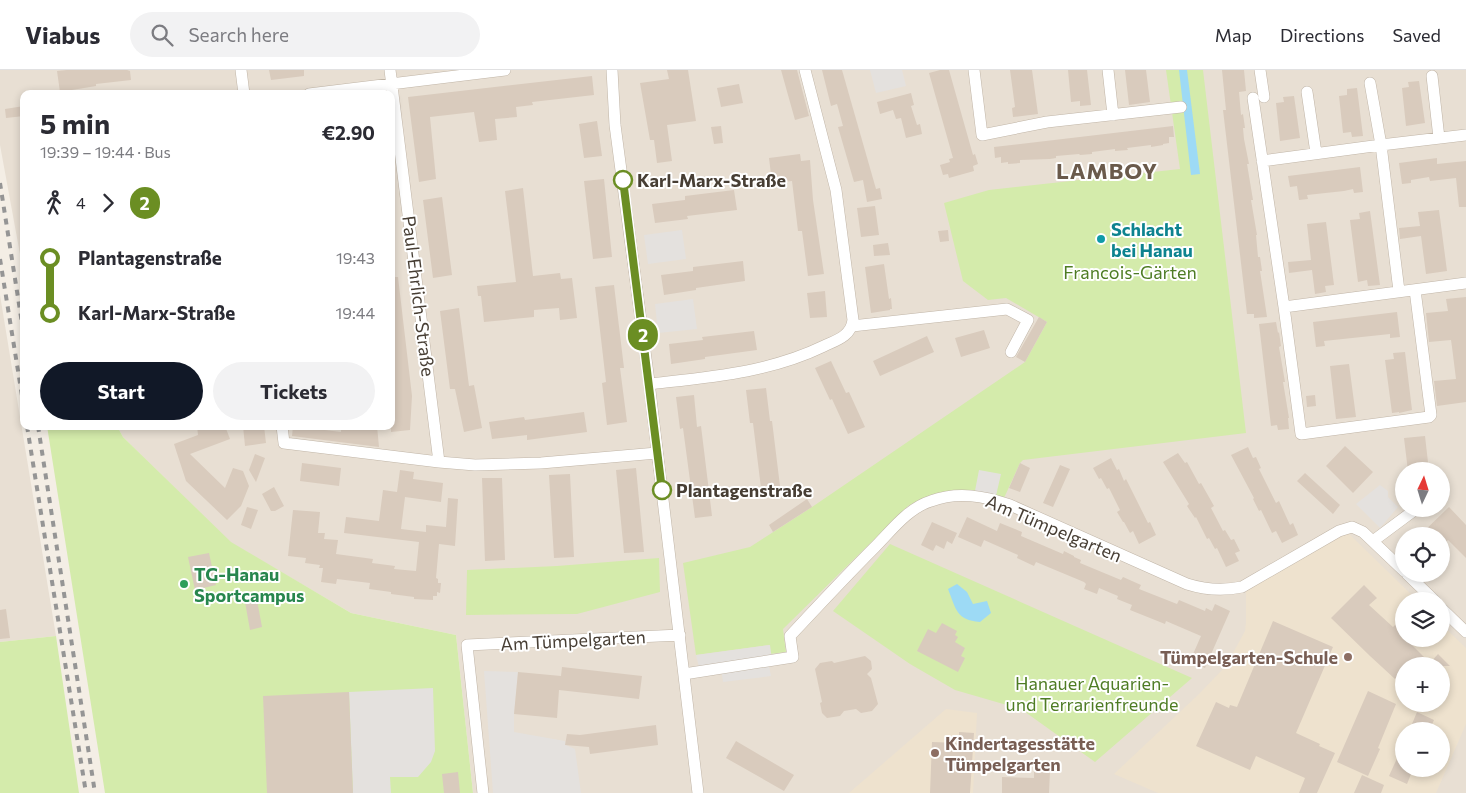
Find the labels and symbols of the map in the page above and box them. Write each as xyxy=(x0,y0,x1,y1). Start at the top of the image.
district label: LAMBOY xyxy=(1056,157,1158,184)
place label: Karl-Marx-Straße xyxy=(637,169,786,191)
marker: Karl-Marx-Straße xyxy=(613,170,633,190)
street label: Paul-Ehrlich-Straße xyxy=(398,214,440,378)
place label: Schlacht bei Hanau xyxy=(1111,218,1193,261)
marker: Schlacht bei Hanau xyxy=(1095,233,1107,245)
park label: Francois-Gärten xyxy=(1063,261,1197,283)
line badge: 2 xyxy=(627,319,659,351)
north arrow xyxy=(1395,462,1450,518)
place label: Plantagenstraße xyxy=(676,479,812,501)
marker: Plantagenstraße xyxy=(652,480,672,500)
street label: Am Tümpelgarten xyxy=(983,489,1125,567)
place label: TG-Hanau Sportcampus xyxy=(194,563,304,606)
marker: TG-Hanau Sportcampus xyxy=(178,578,190,590)
street label: Am Tümpelgarten xyxy=(500,625,646,655)
place label: Tümpelgarten-Schule xyxy=(1160,646,1338,668)
marker: Tümpelgarten-Schule xyxy=(1342,651,1354,663)
park label: Hanauer Aquarien- und Terrarienfreunde xyxy=(1006,672,1178,715)
place label: Kindertagesstätte Tümpelgarten xyxy=(945,732,1095,775)
marker: Kindertagesstätte Tümpelgarten xyxy=(929,747,941,759)

